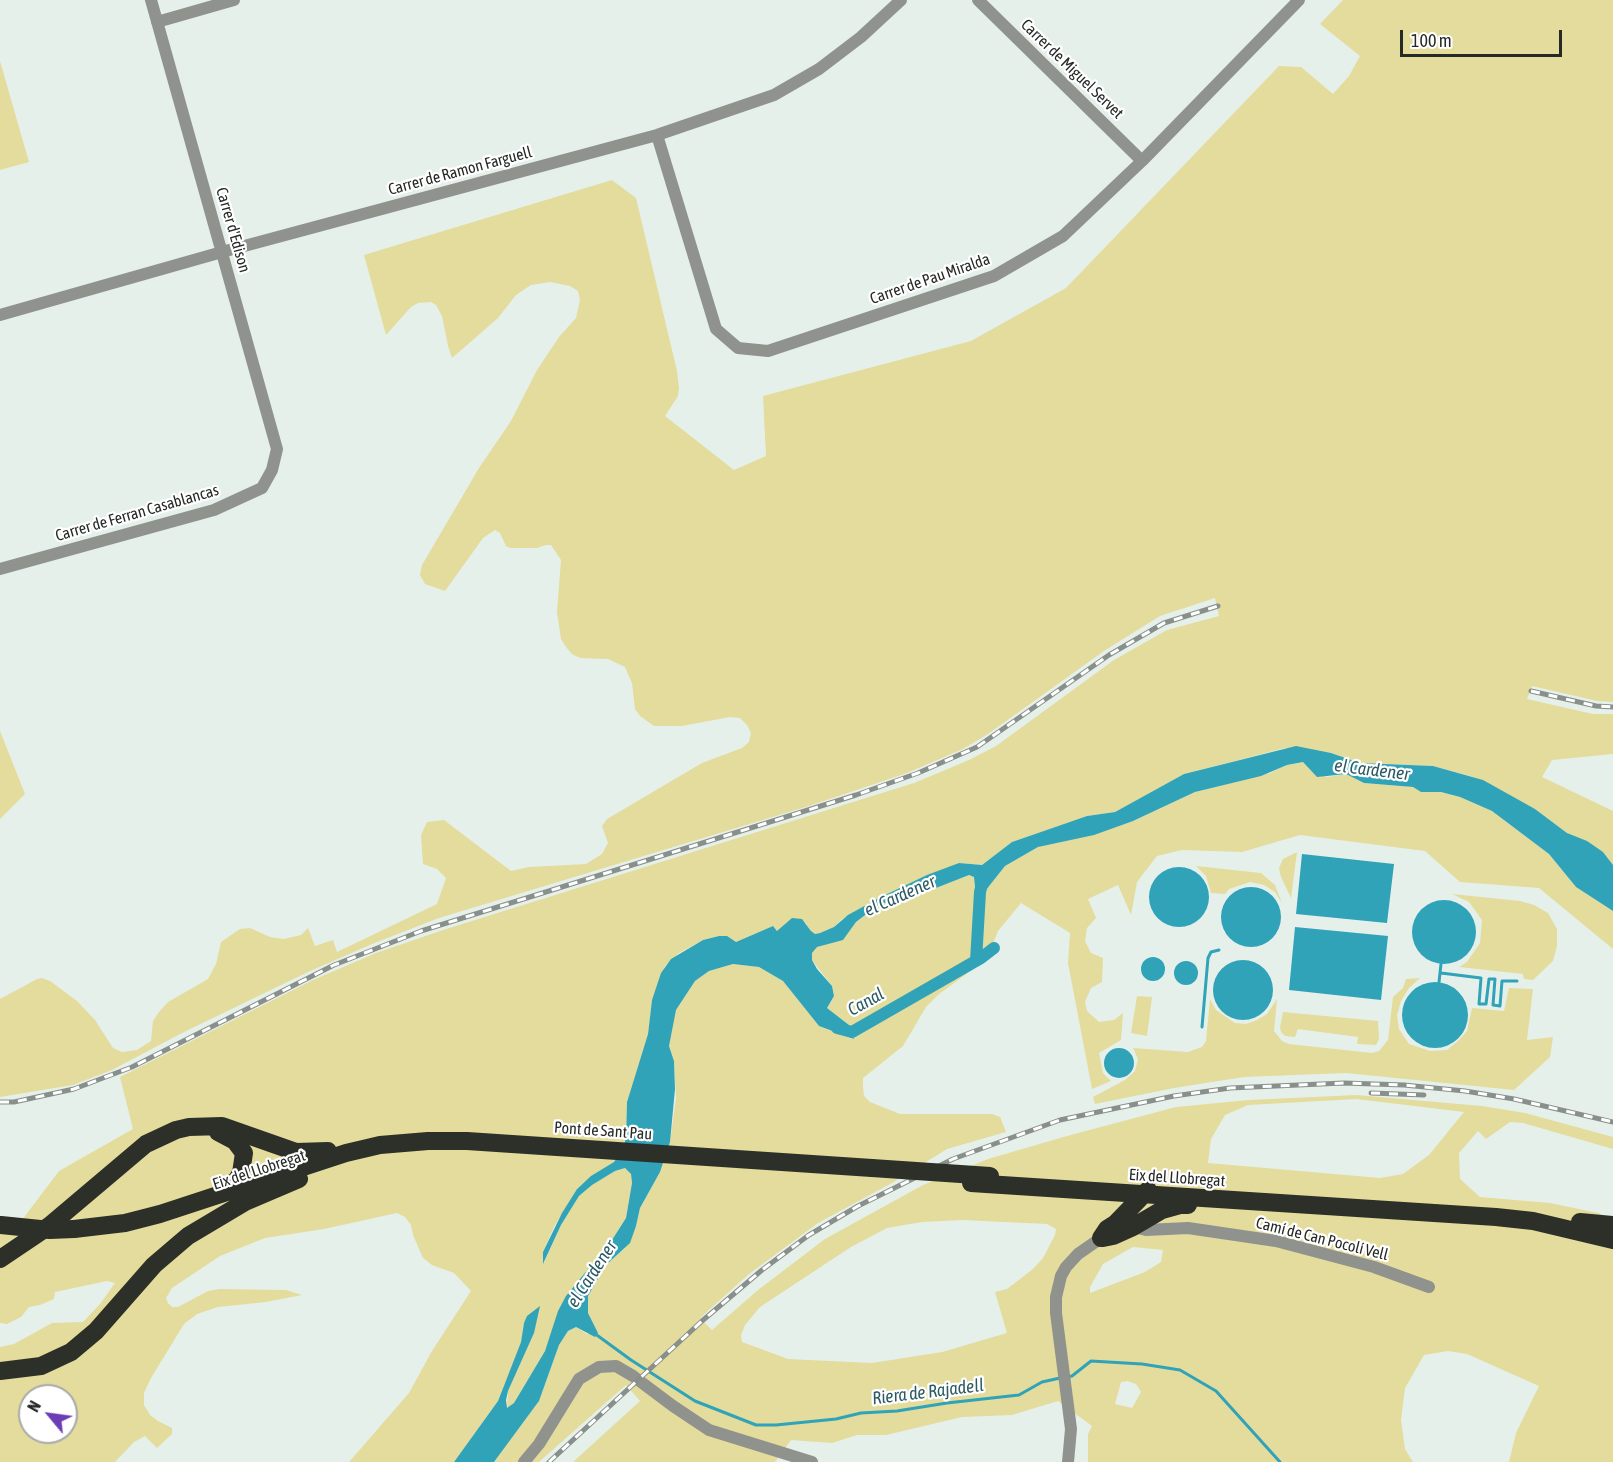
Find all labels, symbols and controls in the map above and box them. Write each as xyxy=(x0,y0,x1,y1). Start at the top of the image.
street label: Carrer de Miguel Servet xyxy=(1017,15,1127,123)
scale bar xyxy=(1403,18,1565,56)
text: 100 m xyxy=(1411,30,1452,51)
street label: Carrer de Ramon Farguell xyxy=(386,143,534,199)
street label: Carrer d'Edison xyxy=(212,185,254,275)
street label: Carrer de Pau Miralda xyxy=(868,249,992,309)
street label: Carrer de Ferran Casablancas xyxy=(53,480,221,546)
water label: el Cardener xyxy=(1333,755,1411,785)
water label: el Cardener xyxy=(861,871,939,921)
water label: Canal xyxy=(844,983,888,1021)
street label: Pont de Sant Pau xyxy=(553,1118,653,1144)
street label: Eix del Llobregat xyxy=(210,1146,308,1194)
street label: Eix del Llobregat xyxy=(1128,1165,1226,1191)
street label: Camí de Can Pocolí Vell xyxy=(1254,1213,1390,1265)
water label: el Cardener xyxy=(562,1236,622,1312)
water label: Riera de Rajadell xyxy=(871,1374,985,1410)
north arrow xyxy=(18,1384,78,1444)
text: N xyxy=(24,1398,44,1415)

